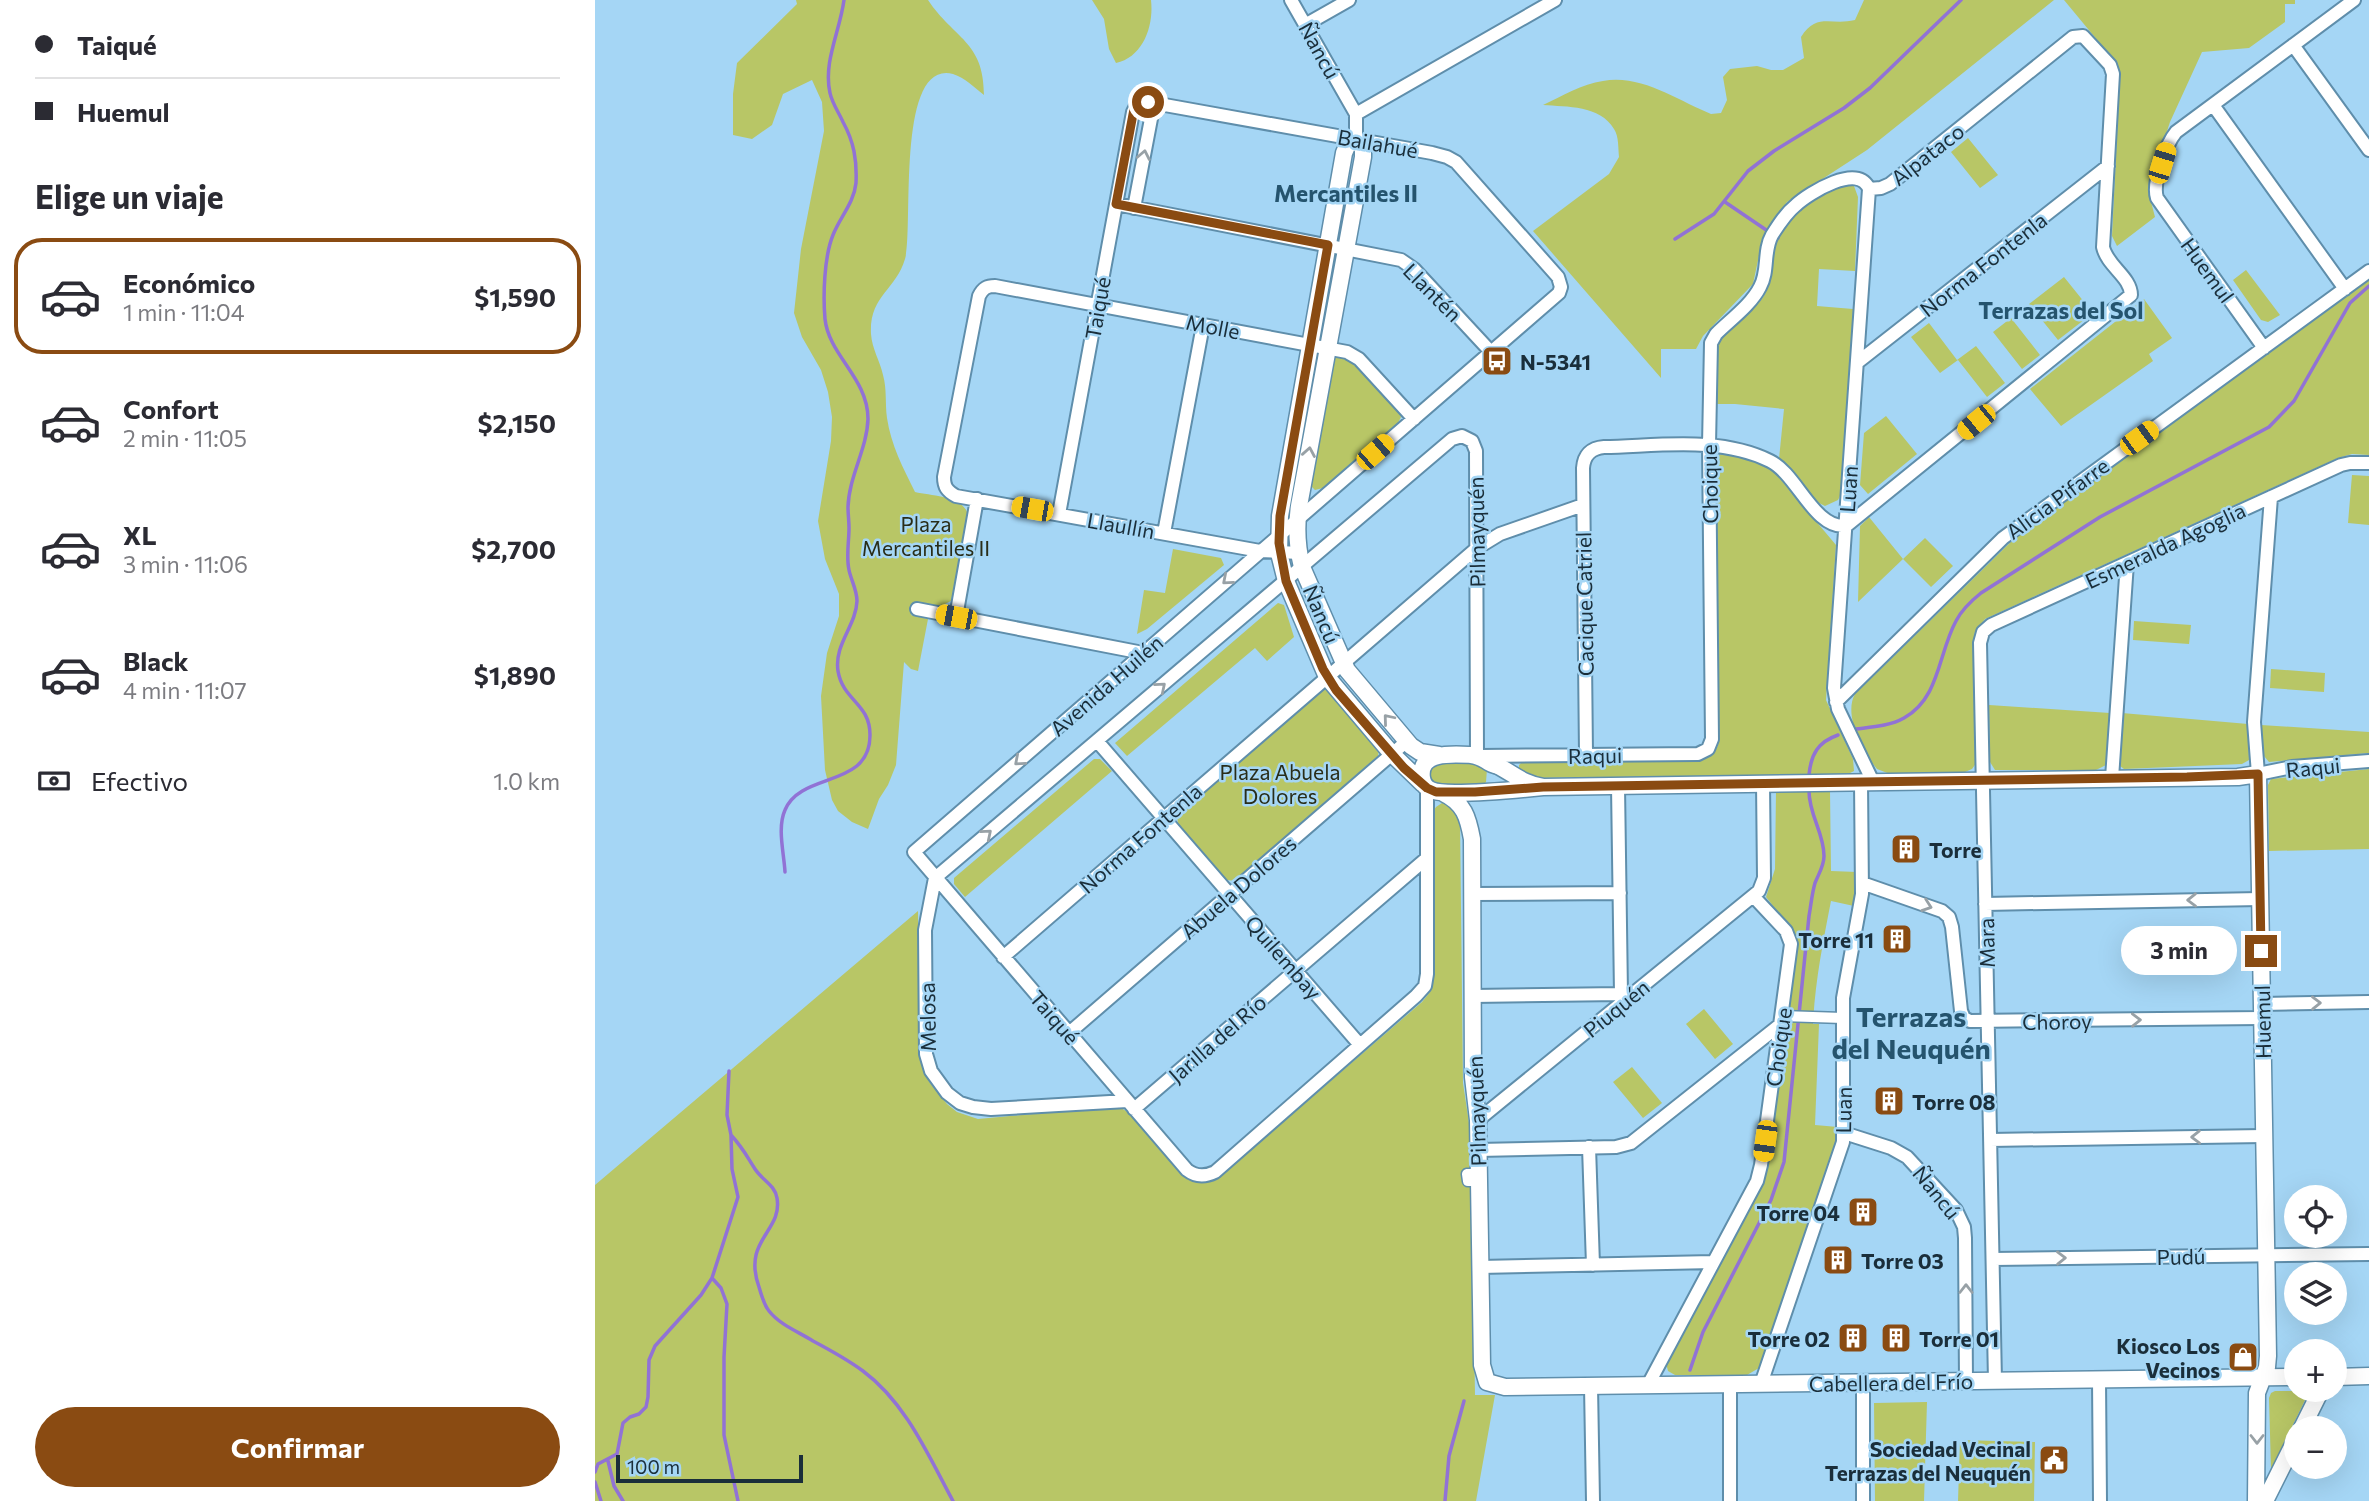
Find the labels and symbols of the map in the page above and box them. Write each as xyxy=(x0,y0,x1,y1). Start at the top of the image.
street label: Ñancú xyxy=(1294,17,1346,83)
route start xyxy=(1132,86,1164,118)
street label: Alpataco xyxy=(1886,118,1968,190)
street label: Bailahué xyxy=(1336,124,1420,162)
car xyxy=(2146,140,2179,186)
one-way arrow xyxy=(1136,149,1151,161)
district label: Mercantiles II xyxy=(1274,179,1418,207)
street label: Norma Fontenla xyxy=(1915,207,2051,321)
street label: Huemul xyxy=(2176,233,2240,307)
street label: Llantén xyxy=(1399,258,1467,326)
street label: Taiqué xyxy=(1079,275,1115,341)
district label: Terrazas del Sol xyxy=(1978,296,2144,324)
street label: Molle xyxy=(1184,309,1242,343)
bus stop icon: N-5341 xyxy=(1480,344,1514,378)
place label: N-5341 xyxy=(1520,349,1591,374)
car xyxy=(1954,401,1999,443)
car xyxy=(2116,417,2163,459)
car xyxy=(1353,430,1398,474)
street label: Choique xyxy=(1696,444,1722,524)
one-way arrow xyxy=(1301,446,1316,457)
street label: Alicia Pifarre xyxy=(2001,452,2113,544)
street label: Luan xyxy=(1834,465,1862,513)
street label: Pilmayquén xyxy=(1463,476,1489,588)
car xyxy=(1010,495,1055,523)
street label: Esmeralda Agoglia xyxy=(2081,497,2249,593)
street label: Llaullín xyxy=(1085,507,1157,543)
park label: Plaza Mercantiles II xyxy=(862,511,990,560)
street label: Cacique Catriel xyxy=(1570,532,1598,676)
one-way arrow xyxy=(1222,572,1235,584)
street label: Ñancú xyxy=(1299,581,1345,647)
car xyxy=(934,603,979,631)
street label: Avenida Huilén xyxy=(1045,629,1167,741)
one-way arrow xyxy=(1153,683,1166,695)
one-way arrow xyxy=(1384,715,1396,728)
street label: Raqui xyxy=(1568,742,1622,768)
street label: Raqui xyxy=(2285,752,2341,782)
one-way arrow xyxy=(1014,753,1027,765)
park label: Plaza Abuela Dolores xyxy=(1220,759,1340,808)
street label: Norma Fontenla xyxy=(1074,778,1206,898)
one-way arrow xyxy=(979,830,992,842)
street label: Abuela Dolores xyxy=(1175,830,1301,944)
building icon: Torre xyxy=(1889,832,1923,866)
place label: Torre xyxy=(1929,837,1982,862)
one-way arrow xyxy=(2186,893,2197,908)
one-way arrow xyxy=(1920,898,1932,912)
street label: Quilembay xyxy=(1241,910,1327,1004)
street label: Mara xyxy=(1973,918,1999,968)
building icon: Torre 11 xyxy=(1880,922,1914,956)
callout: 3 min xyxy=(2121,926,2237,976)
place label: Torre 11 xyxy=(1798,927,1874,952)
route end xyxy=(2245,935,2277,967)
street label: Piuquén xyxy=(1578,974,1654,1042)
street label: Melosa xyxy=(914,982,940,1052)
street label: Taiqué xyxy=(1025,985,1085,1049)
street label: Huemul xyxy=(2249,985,2275,1059)
street label: Jarilla del Río xyxy=(1163,989,1271,1087)
one-way arrow xyxy=(2311,995,2321,1011)
district label: Terrazas del Neuquén xyxy=(1831,999,1991,1065)
street label: Choique xyxy=(1760,1006,1796,1088)
street label: Choroy xyxy=(2022,1008,2092,1034)
one-way arrow xyxy=(2131,1012,2142,1028)
street label: Pilmayquén xyxy=(1462,1055,1490,1167)
building icon: Torre 08 xyxy=(1872,1084,1906,1118)
street label: Luan xyxy=(1830,1086,1856,1134)
place label: Torre 08 xyxy=(1912,1089,1996,1114)
car xyxy=(1752,1119,1779,1163)
one-way arrow xyxy=(2190,1129,2201,1145)
street label: Ñancú xyxy=(1908,1160,1966,1224)
building icon: Torre 04 xyxy=(1846,1195,1880,1229)
place label: Torre 04 xyxy=(1757,1200,1840,1225)
building icon: Torre 03 xyxy=(1821,1243,1855,1277)
street label: Pudú xyxy=(2156,1243,2206,1269)
place label: Torre 03 xyxy=(1861,1248,1944,1273)
one-way arrow xyxy=(2056,1250,2067,1266)
one-way arrow xyxy=(1958,1283,1974,1293)
building icon: Torre 02 xyxy=(1836,1321,1870,1355)
building icon: Torre 01 xyxy=(1879,1321,1913,1355)
place label: Torre 02 xyxy=(1748,1326,1830,1351)
place label: Torre 01 xyxy=(1919,1326,1999,1351)
place label: Kiosco Los Vecinos xyxy=(2116,1333,2220,1382)
shop icon: Kiosco Los Vecinos xyxy=(2226,1340,2260,1374)
street label: Cabellera del Frío xyxy=(1809,1368,1973,1396)
one-way arrow xyxy=(2249,1434,2265,1445)
place label: Sociedad Vecinal Terrazas del Neuquén xyxy=(1825,1436,2031,1485)
public building icon: Sociedad Vecinal Terrazas del Neuquén xyxy=(2037,1443,2071,1477)
scale bar xyxy=(616,1452,803,1484)

